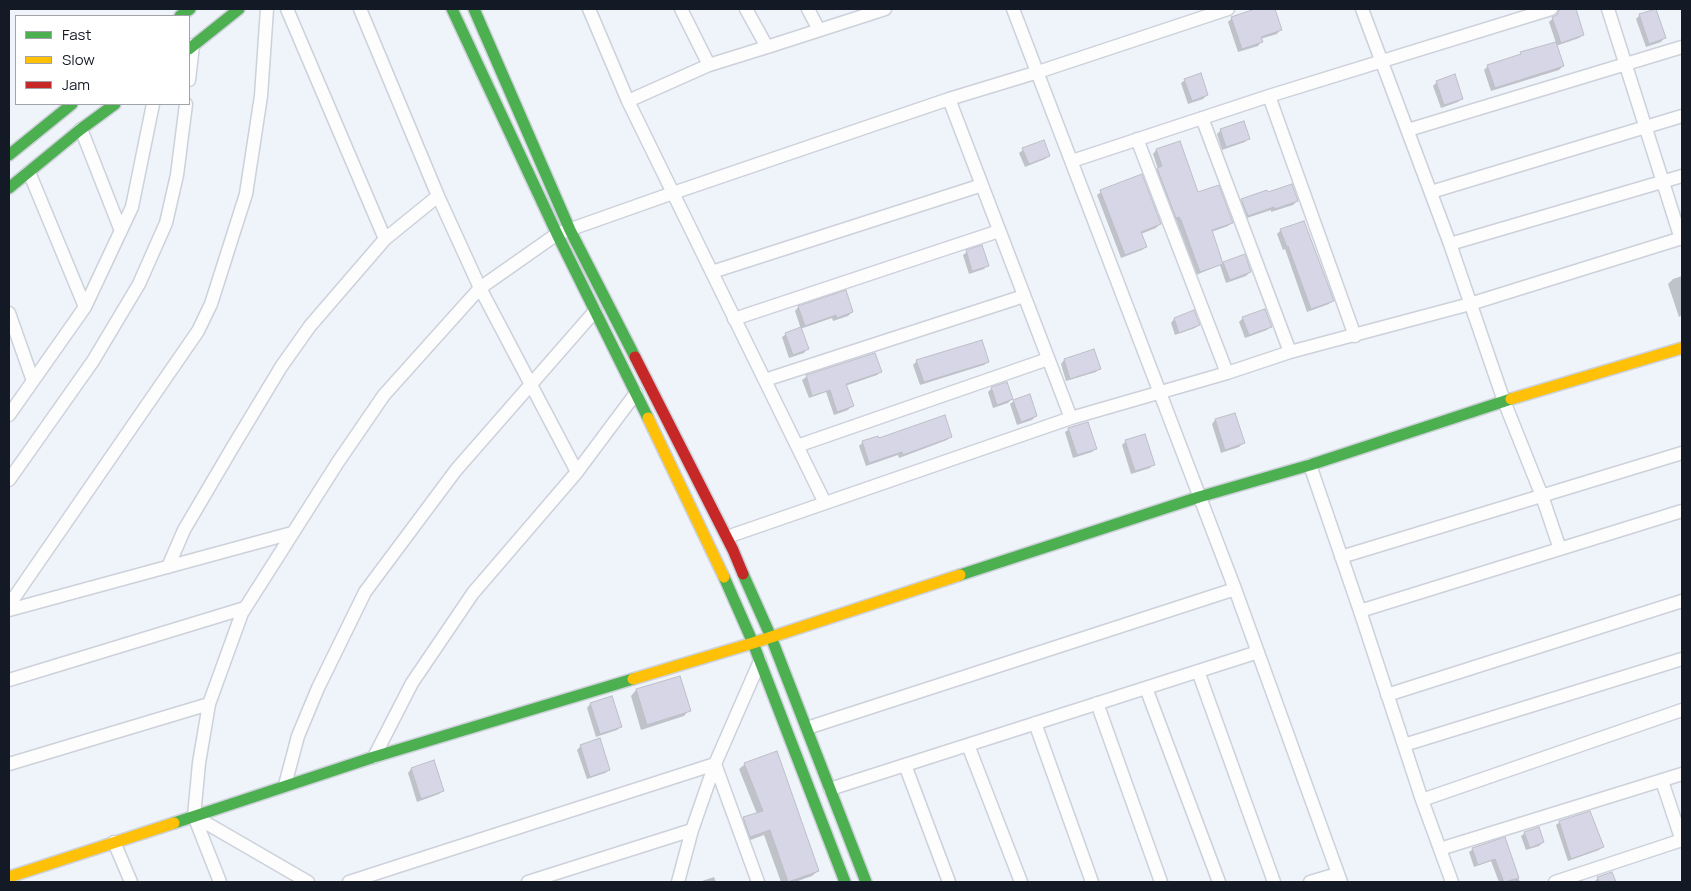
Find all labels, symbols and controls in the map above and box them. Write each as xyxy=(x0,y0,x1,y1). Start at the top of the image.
legend xyxy=(15,15,190,105)
text: Fast xyxy=(62,24,91,45)
text: Slow xyxy=(62,49,95,70)
text: Jam xyxy=(62,74,90,95)

